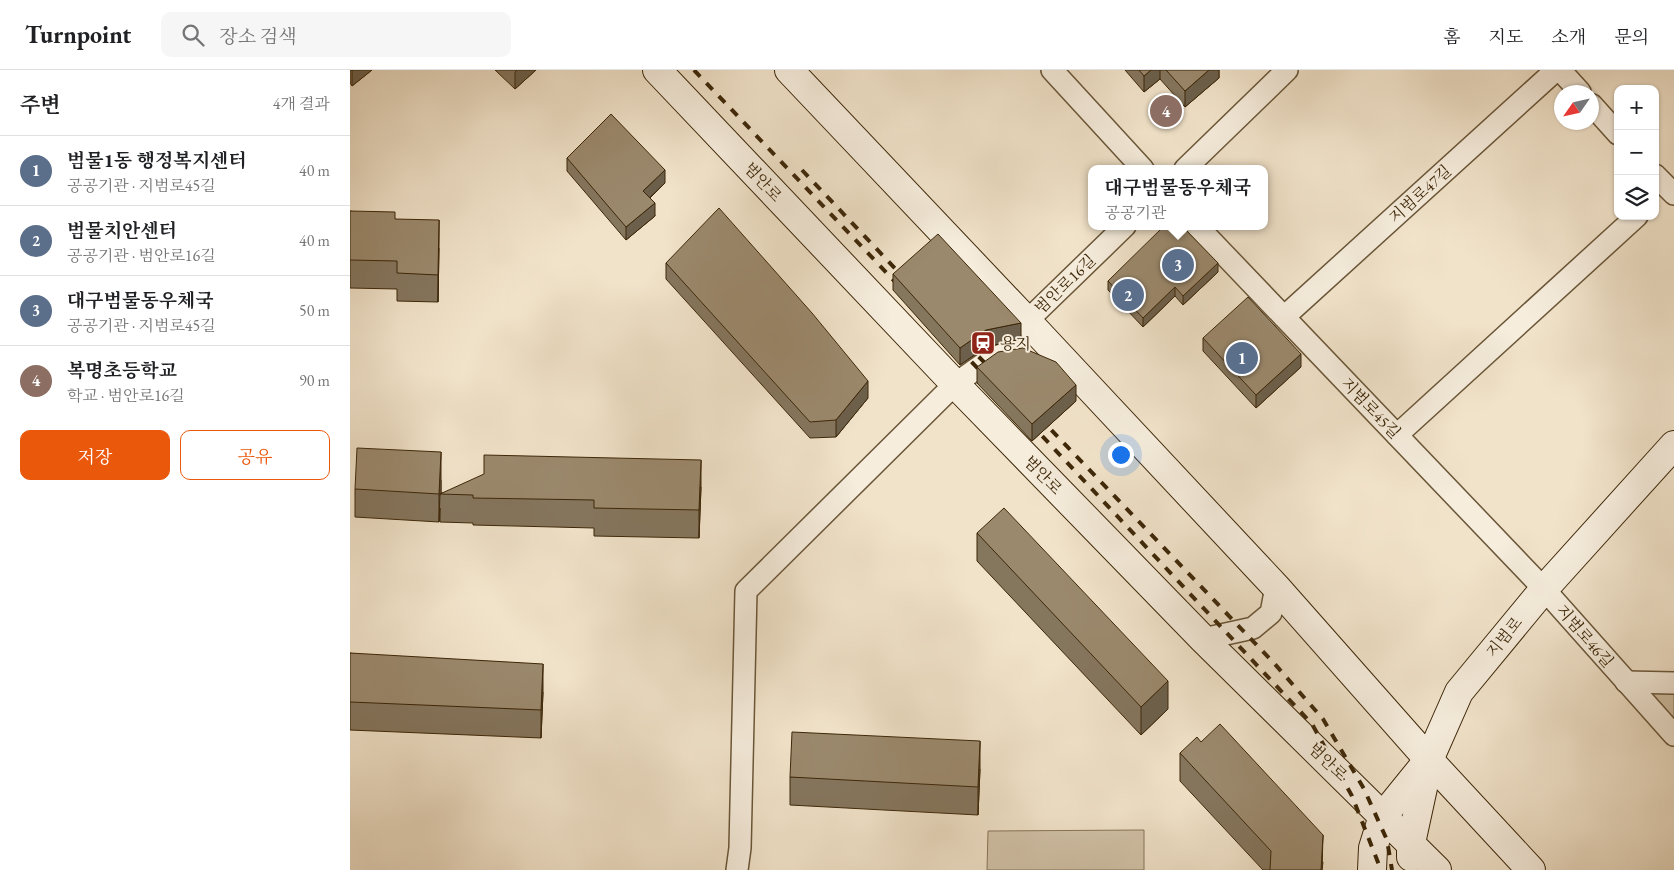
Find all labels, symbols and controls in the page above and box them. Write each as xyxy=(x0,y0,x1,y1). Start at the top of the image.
search box xyxy=(161,12,511,57)
text: Turnpoint xyxy=(25,19,131,50)
icon: search xyxy=(179,21,207,49)
text: 장소 검색 xyxy=(219,24,297,49)
text: 홈 xyxy=(1443,25,1461,48)
text: 지도 xyxy=(1489,25,1523,48)
text: 소개 xyxy=(1551,25,1586,48)
text: 문의 xyxy=(1614,25,1649,48)
north arrow xyxy=(1554,85,1599,130)
map controls xyxy=(1614,85,1659,220)
button: + xyxy=(1614,85,1659,130)
text: 주변 xyxy=(20,91,61,118)
pin: 4 xyxy=(1150,92,1182,130)
text: 4개 결과 xyxy=(273,93,330,114)
button: − xyxy=(1614,130,1659,175)
text: 범물1동 행정복지센터 xyxy=(67,148,247,173)
street label: 범안로 xyxy=(740,158,787,207)
text: 1 xyxy=(32,160,40,181)
text: 40 m xyxy=(299,160,330,181)
street label: 지범로47길 xyxy=(1384,160,1456,228)
popup xyxy=(1088,165,1268,230)
text: 공공기관 · 지범로45길 xyxy=(67,175,216,196)
text: 대구범물동우체국 xyxy=(1105,175,1251,200)
button: layers xyxy=(1614,175,1659,220)
text: 공공기관 xyxy=(1105,202,1166,223)
text: 범물치안센터 xyxy=(67,218,177,243)
text: 2 xyxy=(32,230,40,251)
text: 40 m xyxy=(299,230,330,251)
text: 공공기관 · 범안로16길 xyxy=(67,245,216,266)
pin: 3 xyxy=(1162,246,1194,284)
street label: 범안로16길 xyxy=(1030,250,1100,318)
pin: 2 xyxy=(1112,276,1144,314)
text: 대구범물동우체국 xyxy=(67,288,214,313)
text: 3 xyxy=(32,300,40,321)
text: 50 m xyxy=(299,300,330,321)
text: 공공기관 · 지범로45길 xyxy=(67,315,216,336)
station icon: 용지 xyxy=(970,330,996,356)
place label: 용지 xyxy=(1000,333,1031,354)
pin: 1 xyxy=(1226,339,1258,377)
text: 복명초등학교 xyxy=(67,358,177,383)
text: 4 xyxy=(32,370,40,391)
text: 90 m xyxy=(299,370,330,391)
street label: 지범로45길 xyxy=(1337,373,1405,443)
text: 학교 · 범안로16길 xyxy=(67,385,185,406)
button: 저장 xyxy=(20,430,170,480)
button: 공유 xyxy=(180,430,330,480)
your location xyxy=(1108,442,1134,468)
street label: 범안로 xyxy=(1019,451,1067,499)
street label: 지범로46길 xyxy=(1552,600,1618,672)
street label: 지범로 xyxy=(1481,612,1527,662)
street label: 범안로 xyxy=(1304,738,1352,786)

